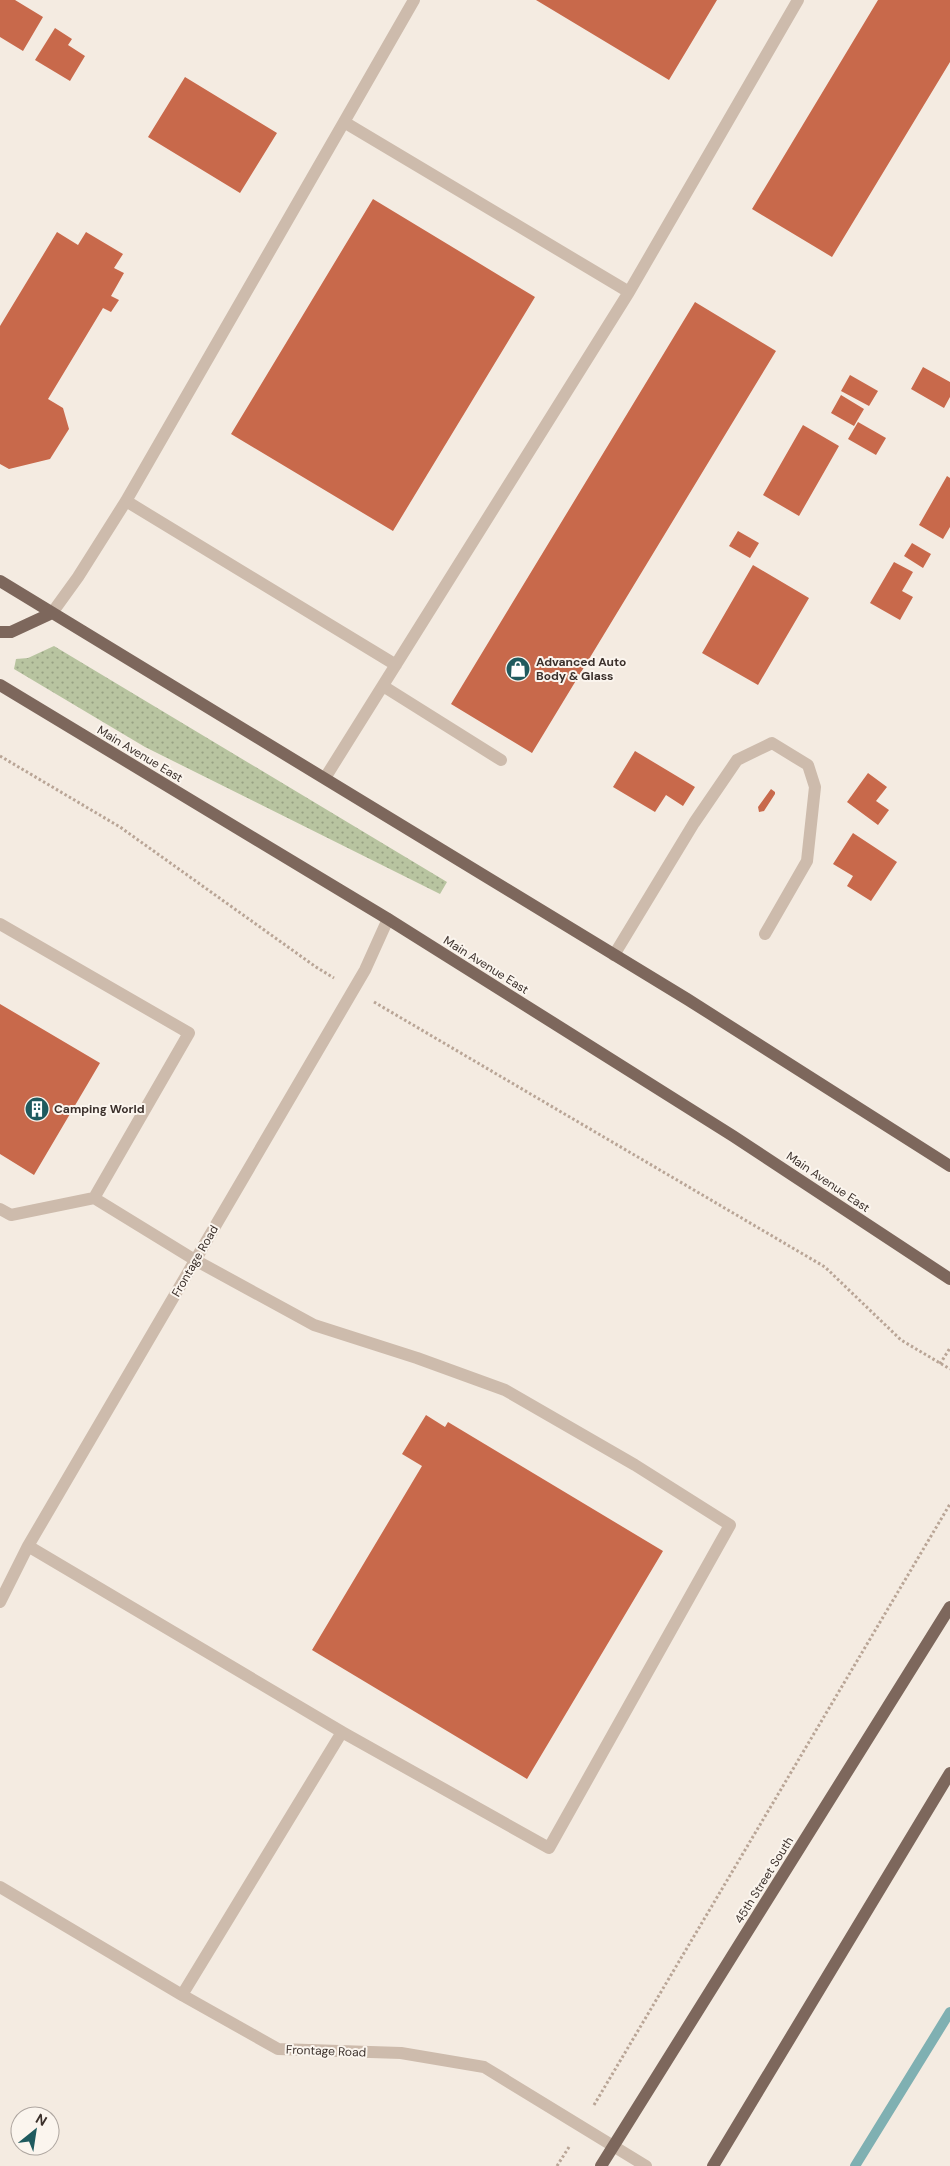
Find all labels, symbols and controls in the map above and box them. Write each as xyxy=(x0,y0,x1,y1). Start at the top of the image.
place label: Advanced Auto Body & Glass xyxy=(536,654,626,684)
shop icon: Advanced Auto Body & Glass xyxy=(505,656,531,682)
street label: Main Avenue East xyxy=(94,722,186,786)
street label: Main Avenue East xyxy=(440,932,532,998)
building icon: Camping World xyxy=(24,1096,50,1122)
place label: Camping World xyxy=(54,1101,145,1117)
street label: Main Avenue East xyxy=(783,1148,873,1216)
street label: Frontage Road xyxy=(168,1222,222,1300)
street label: 45th Street South xyxy=(731,1834,797,1926)
street label: Frontage Road xyxy=(286,2042,366,2060)
north arrow xyxy=(10,2106,60,2156)
text: N xyxy=(33,2109,50,2130)

